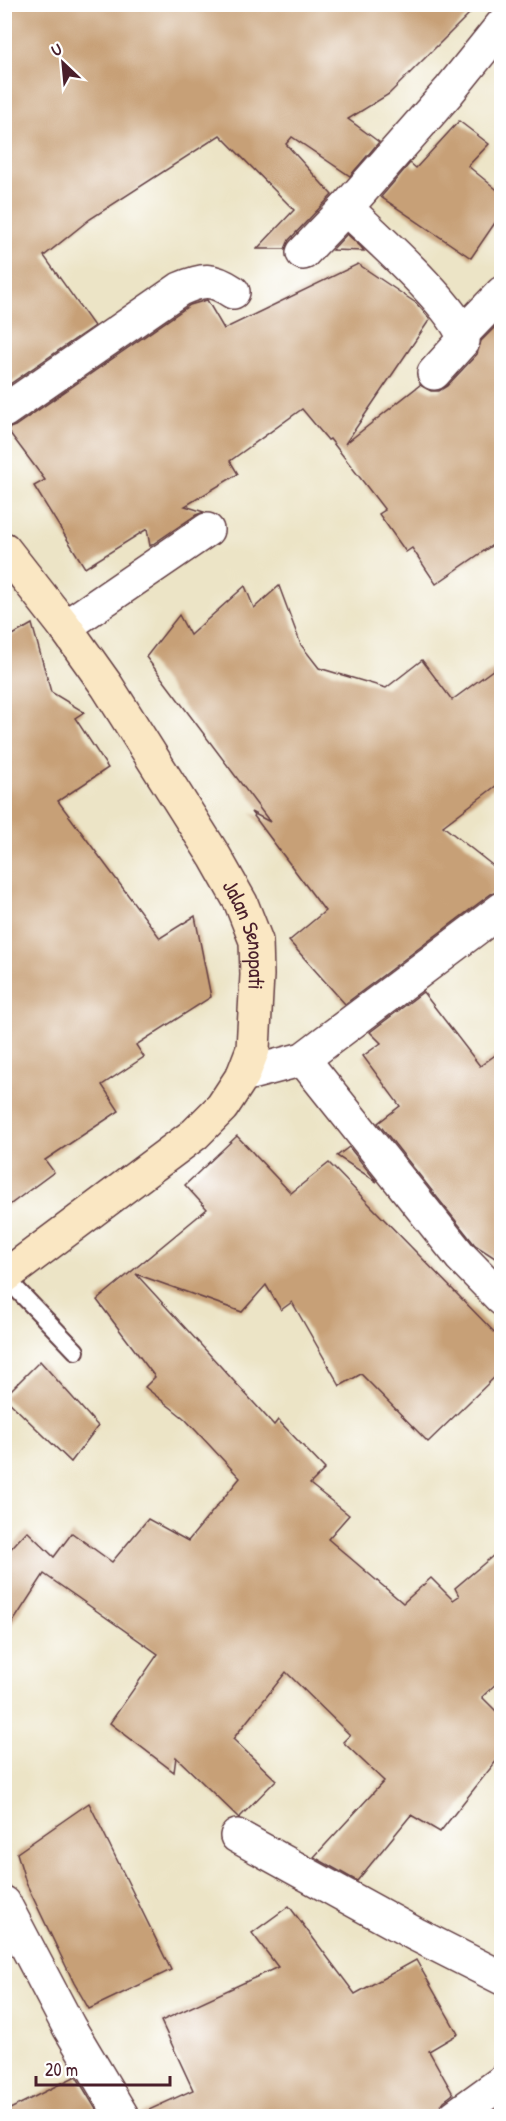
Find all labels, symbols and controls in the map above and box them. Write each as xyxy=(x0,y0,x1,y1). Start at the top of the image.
north arrow xyxy=(33,33,93,93)
text: U xyxy=(48,38,65,61)
street label: Jalan Senopati xyxy=(216,874,272,991)
scale bar xyxy=(36,2049,170,2087)
text: 20 m xyxy=(45,2057,78,2082)

